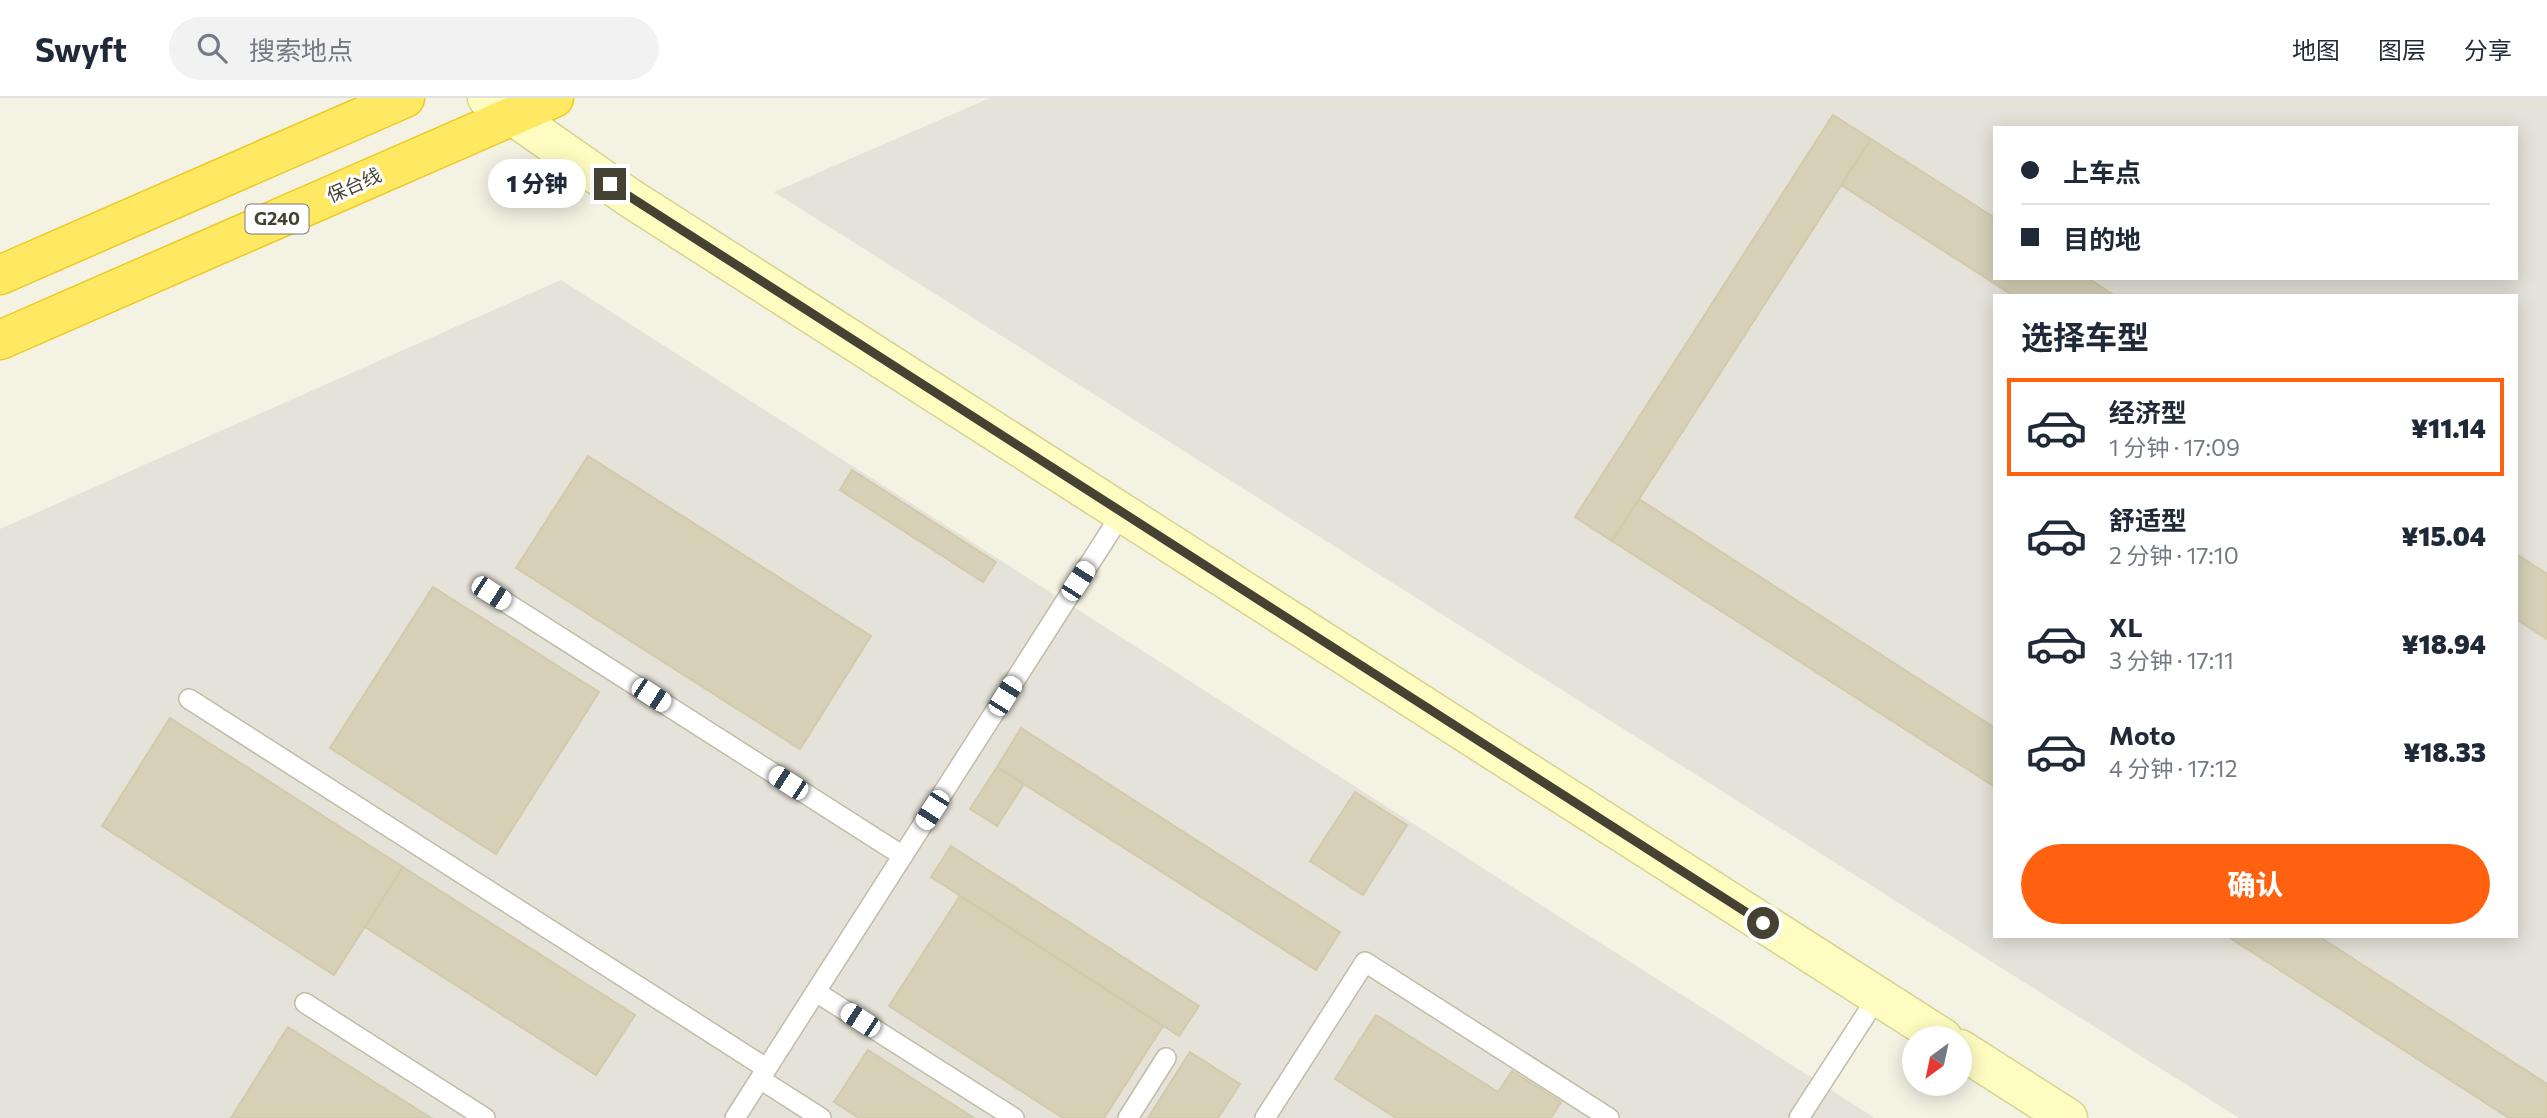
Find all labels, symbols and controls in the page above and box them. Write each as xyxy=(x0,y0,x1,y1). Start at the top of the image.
search box xyxy=(169,17,659,80)
text: Swyft xyxy=(35,28,127,69)
icon: search xyxy=(193,29,231,67)
text: 搜索地点 xyxy=(249,34,353,65)
text: 地图 xyxy=(2292,35,2340,64)
text: 图层 xyxy=(2378,35,2426,64)
text: 分享 xyxy=(2464,35,2512,64)
text: 上车点 xyxy=(2063,156,2141,187)
callout: 1 分钟 xyxy=(488,160,586,208)
street label: 保台线 xyxy=(323,162,385,207)
route end xyxy=(594,168,626,200)
text: 1 分钟 xyxy=(506,169,568,197)
road number: G240 xyxy=(246,204,308,234)
text: 目的地 xyxy=(2063,223,2141,254)
text: 选择车型 xyxy=(2021,316,2149,356)
icon: car xyxy=(2025,396,2088,459)
text: 经济型 xyxy=(2109,396,2187,427)
text: ¥11.14 xyxy=(2411,412,2486,443)
text: 1 分钟 · 17:09 xyxy=(2109,433,2240,461)
icon: car xyxy=(2025,504,2088,567)
text: 舒适型 xyxy=(2109,504,2187,535)
text: ¥15.04 xyxy=(2401,520,2486,551)
text: 2 分钟 · 17:10 xyxy=(2109,541,2239,569)
car xyxy=(1058,558,1099,604)
car xyxy=(468,573,515,613)
text: XL xyxy=(2109,611,2143,642)
icon: car xyxy=(2025,612,2088,675)
text: ¥18.94 xyxy=(2402,628,2486,659)
text: 3 分钟 · 17:11 xyxy=(2109,646,2234,674)
car xyxy=(985,673,1026,719)
car xyxy=(628,675,675,715)
text: Moto xyxy=(2109,719,2176,750)
icon: car xyxy=(2025,720,2088,783)
text: ¥18.33 xyxy=(2403,736,2486,767)
text: 4 分钟 · 17:12 xyxy=(2109,754,2237,782)
car xyxy=(765,763,812,803)
car xyxy=(912,787,953,833)
button: 确认 xyxy=(2021,844,2490,924)
route start xyxy=(1747,907,1779,939)
car xyxy=(837,1000,884,1040)
north arrow xyxy=(1902,1026,1972,1096)
map controls xyxy=(1902,1026,1972,1096)

